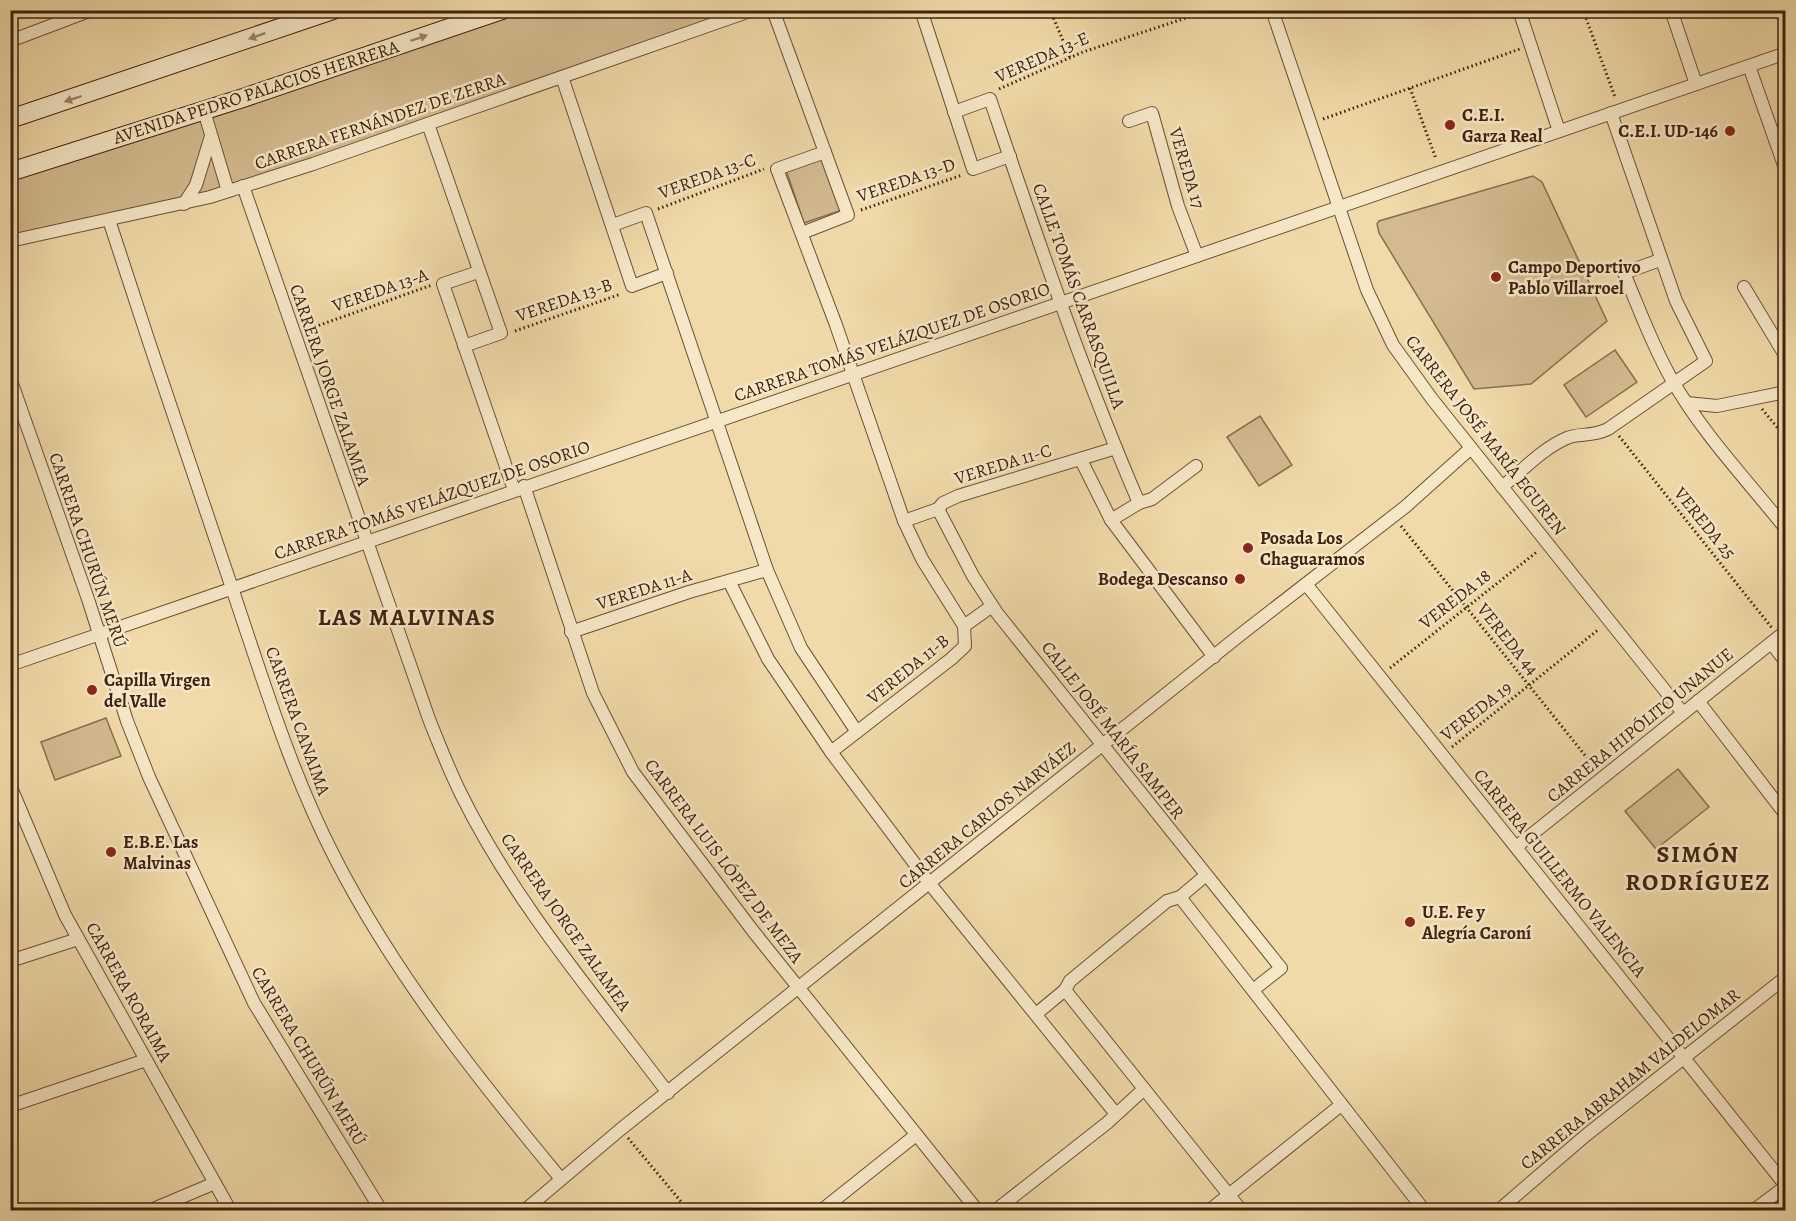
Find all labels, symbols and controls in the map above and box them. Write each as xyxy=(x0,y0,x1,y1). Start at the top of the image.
street label: VEREDA 13-E xyxy=(990,26,1093,89)
one-way arrow xyxy=(248,31,266,41)
one-way arrow xyxy=(410,33,428,43)
street label: AVENIDA PEDRO PALACIOS HERRERA xyxy=(109,34,402,150)
street label: CARRERA FERNÁNDEZ DE ZERRA xyxy=(251,67,509,175)
one-way arrow xyxy=(64,95,82,104)
place label: C.E.I. Garza Real xyxy=(1462,103,1543,148)
marker: C.E.I. Garza Real xyxy=(1443,118,1457,132)
place label: C.E.I. UD-146 xyxy=(1618,119,1718,143)
street label: VEREDA 17 xyxy=(1163,124,1211,212)
marker: C.E.I. UD-146 xyxy=(1723,124,1737,138)
street label: VEREDA 13-C xyxy=(654,147,759,205)
street label: VEREDA 13-D xyxy=(853,152,958,208)
street label: CALLE TOMÁS CARRASQUILLA xyxy=(1027,180,1131,413)
place label: Campo Deportivo Pablo Villarroel xyxy=(1508,255,1641,300)
street label: VEREDA 13-A xyxy=(328,262,432,318)
marker: Campo Deportivo Pablo Villarroel xyxy=(1489,270,1503,284)
street label: VEREDA 13-B xyxy=(512,272,615,328)
street label: CARRERA TOMÁS VELÁZQUEZ DE OSORIO xyxy=(731,276,1053,408)
street label: CARRERA JORGE ZALAMEA xyxy=(284,281,376,490)
street label: CARRERA JOSÉ MARÍA EGUREN xyxy=(1400,330,1572,540)
street label: CARRERA TOMÁS VELÁZQUEZ DE OSORIO xyxy=(271,434,593,566)
street label: VEREDA 11-C xyxy=(951,438,1054,490)
street label: CARRERA CHURÚN MERÚ xyxy=(43,449,133,651)
street label: VEREDA 25 xyxy=(1668,481,1741,564)
place label: Posada Los Chaguaramos xyxy=(1260,526,1365,571)
marker: Posada Los Chaguaramos xyxy=(1241,541,1255,555)
street label: VEREDA 11-A xyxy=(592,562,695,616)
street label: VEREDA 18 xyxy=(1413,563,1496,635)
place label: Bodega Descanso xyxy=(1098,567,1228,591)
marker: Bodega Descanso xyxy=(1233,572,1247,586)
street label: VEREDA 44 xyxy=(1471,597,1544,680)
district label: LAS MALVINAS xyxy=(318,601,496,633)
street label: VEREDA 11-B xyxy=(861,628,954,710)
street label: CALLE JOSÉ MARÍA SAMPER xyxy=(1036,636,1190,824)
street label: CARRERA HIPÓLITO UNANUE xyxy=(1542,642,1738,808)
street label: CARRERA CANAIMA xyxy=(260,643,336,799)
place label: Capilla Virgen del Valle xyxy=(104,668,211,713)
street label: VEREDA 19 xyxy=(1435,676,1517,747)
marker: Capilla Virgen del Valle xyxy=(85,683,99,697)
street label: CARRERA CARLOS NARVÁEZ xyxy=(893,736,1081,894)
street label: CARRERA LUIS LÓPEZ DE MEZA xyxy=(639,754,809,968)
street label: CARRERA GUILLERMO VALENCIA xyxy=(1468,764,1652,983)
street label: CARRERA JORGE ZALAMEA xyxy=(495,828,637,1016)
place label: E.B.E. Las Malvinas xyxy=(123,830,198,875)
district label: SIMÓN RODRÍGUEZ xyxy=(1625,838,1771,898)
marker: E.B.E. Las Malvinas xyxy=(104,845,118,859)
place label: U.E. Fe y Alegría Caroní xyxy=(1421,900,1531,945)
marker: U.E. Fe y Alegría Caroní xyxy=(1403,915,1417,929)
street label: CARRERA RORAIMA xyxy=(81,918,178,1067)
street label: CARRERA CHURÚN MERÚ xyxy=(246,962,372,1150)
street label: CARRERA ABRAHAM VALDELOMAR xyxy=(1515,983,1745,1175)

